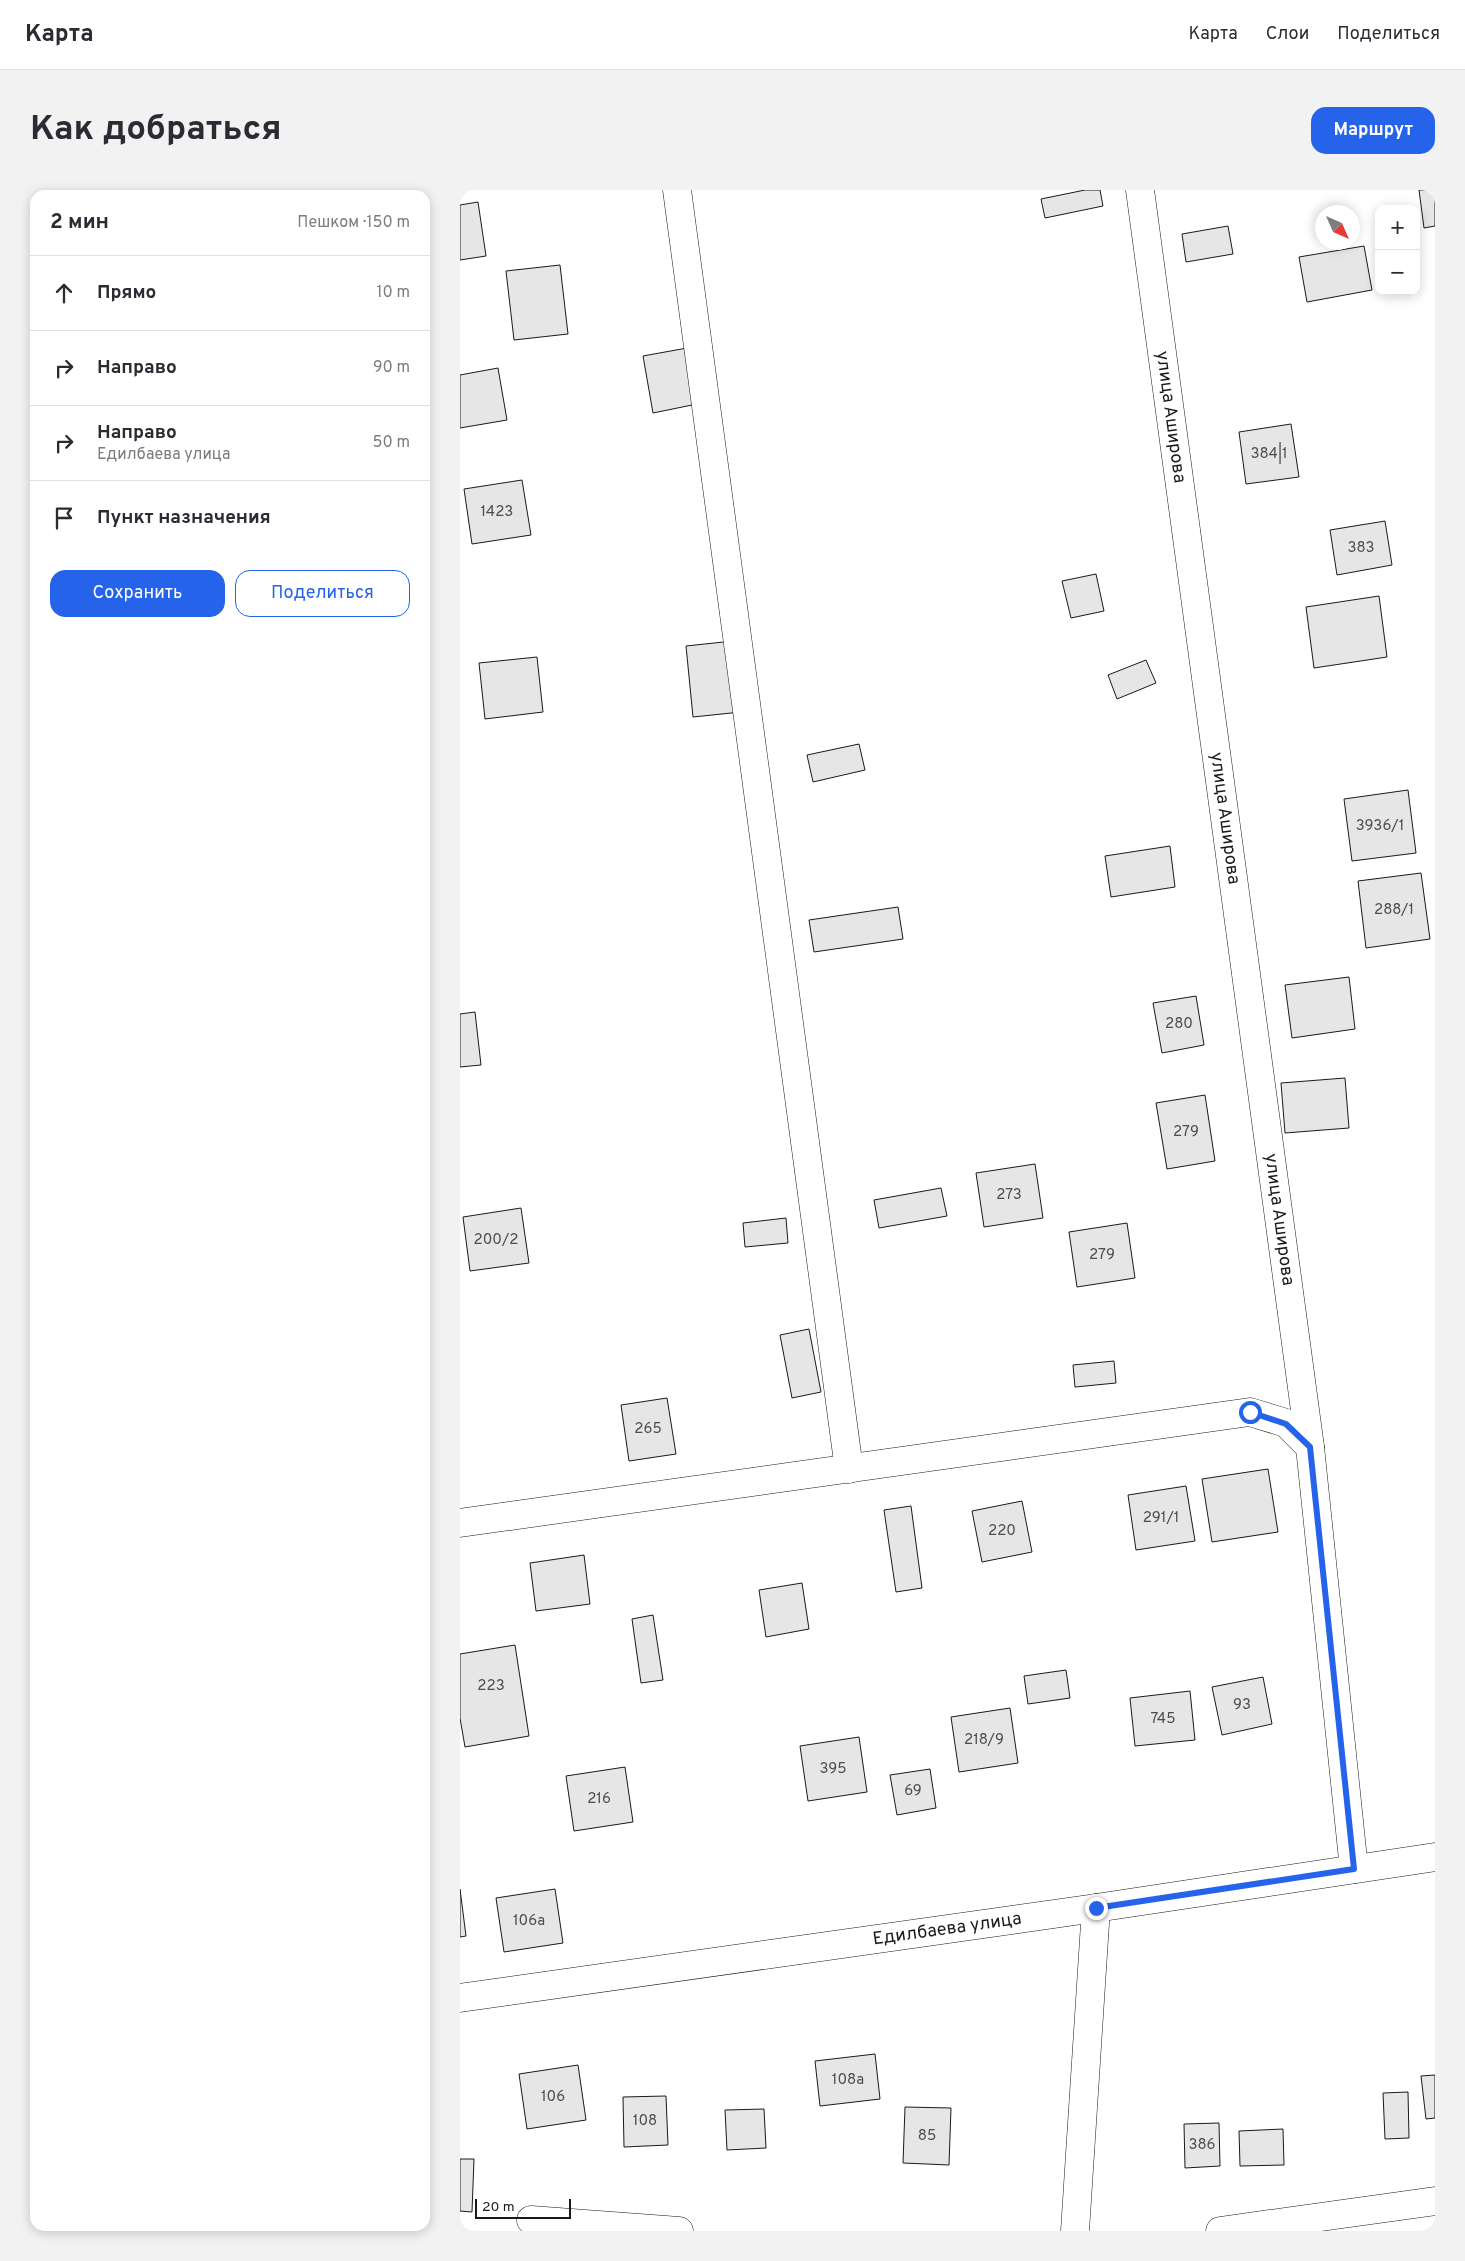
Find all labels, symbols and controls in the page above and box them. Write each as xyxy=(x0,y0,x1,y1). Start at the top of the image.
text: Карта xyxy=(25,20,94,50)
text: Карта xyxy=(1188,23,1238,46)
text: Слои xyxy=(1266,23,1309,46)
text: Поделиться xyxy=(1337,23,1440,46)
button: Маршрут xyxy=(1311,107,1435,154)
text: Как добраться xyxy=(30,108,282,152)
north arrow xyxy=(1315,205,1360,250)
map controls xyxy=(1375,205,1420,295)
button: + xyxy=(1375,205,1420,250)
text: 2 мин xyxy=(50,209,109,236)
text: Пешком · 150 m xyxy=(297,213,410,233)
button: − xyxy=(1375,250,1420,295)
icon: ahead xyxy=(50,279,78,307)
text: Прямо xyxy=(97,281,156,305)
text: 10 m xyxy=(376,283,410,303)
street label: улица Аширова xyxy=(1150,349,1191,484)
icon: right xyxy=(50,354,78,382)
text: Направо xyxy=(97,356,177,380)
text: 90 m xyxy=(373,358,410,378)
text: Направо xyxy=(97,421,177,445)
icon: right xyxy=(50,429,78,457)
text: 50 m xyxy=(373,433,410,453)
house number: 384|1 xyxy=(1250,442,1288,464)
text: Едилбаева улица xyxy=(97,445,230,465)
house number: 1423 xyxy=(481,503,513,522)
icon: arrive xyxy=(50,504,78,532)
text: Пункт назначения xyxy=(97,506,271,530)
house number: 383 xyxy=(1347,539,1375,558)
button: Сохранить xyxy=(50,570,225,617)
button: Поделиться xyxy=(235,570,410,617)
street label: улица Аширова xyxy=(1205,751,1245,886)
house number: 3936/1 xyxy=(1356,817,1404,836)
house number: 288/1 xyxy=(1374,901,1414,920)
house number: 280 xyxy=(1165,1015,1193,1034)
house number: 279 xyxy=(1173,1123,1199,1142)
street label: улица Аширова xyxy=(1259,1152,1300,1287)
house number: 273 xyxy=(996,1186,1022,1205)
house number: 200/2 xyxy=(474,1231,518,1250)
house number: 279 xyxy=(1089,1246,1115,1265)
route start xyxy=(1239,1401,1262,1424)
house number: 265 xyxy=(634,1420,662,1439)
house number: 291/1 xyxy=(1143,1509,1179,1528)
house number: 220 xyxy=(988,1522,1016,1541)
house number: 223 xyxy=(477,1677,505,1696)
house number: 93 xyxy=(1233,1696,1251,1715)
house number: 745 xyxy=(1151,1710,1175,1729)
house number: 218/9 xyxy=(964,1731,1004,1750)
house number: 395 xyxy=(820,1760,847,1779)
house number: 69 xyxy=(904,1782,922,1801)
house number: 216 xyxy=(587,1790,611,1809)
route end xyxy=(1085,1897,1108,1920)
street label: Едилбаева улица xyxy=(871,1907,1023,1951)
house number: 106а xyxy=(513,1912,545,1931)
house number: 108а xyxy=(832,2071,864,2090)
house number: 106 xyxy=(541,2088,565,2107)
house number: 108 xyxy=(633,2112,657,2131)
house number: 85 xyxy=(918,2127,936,2146)
house number: 386 xyxy=(1188,2136,1216,2155)
scale bar xyxy=(475,2196,571,2219)
text: 20 m xyxy=(482,2199,515,2216)

